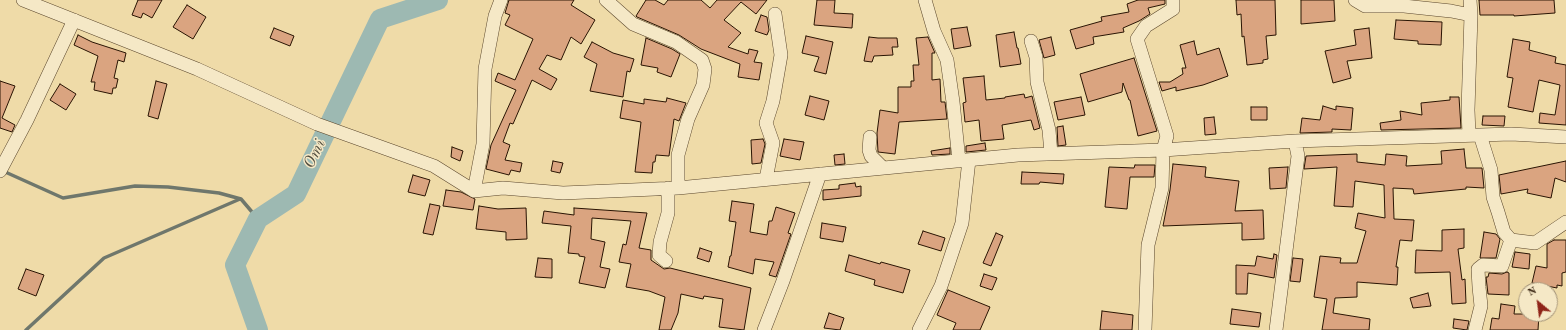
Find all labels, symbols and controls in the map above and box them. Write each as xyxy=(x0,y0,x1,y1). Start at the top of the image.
water label: Omi xyxy=(300,136,330,172)
north arrow xyxy=(1518,282,1558,322)
text: N xyxy=(1526,285,1539,299)

